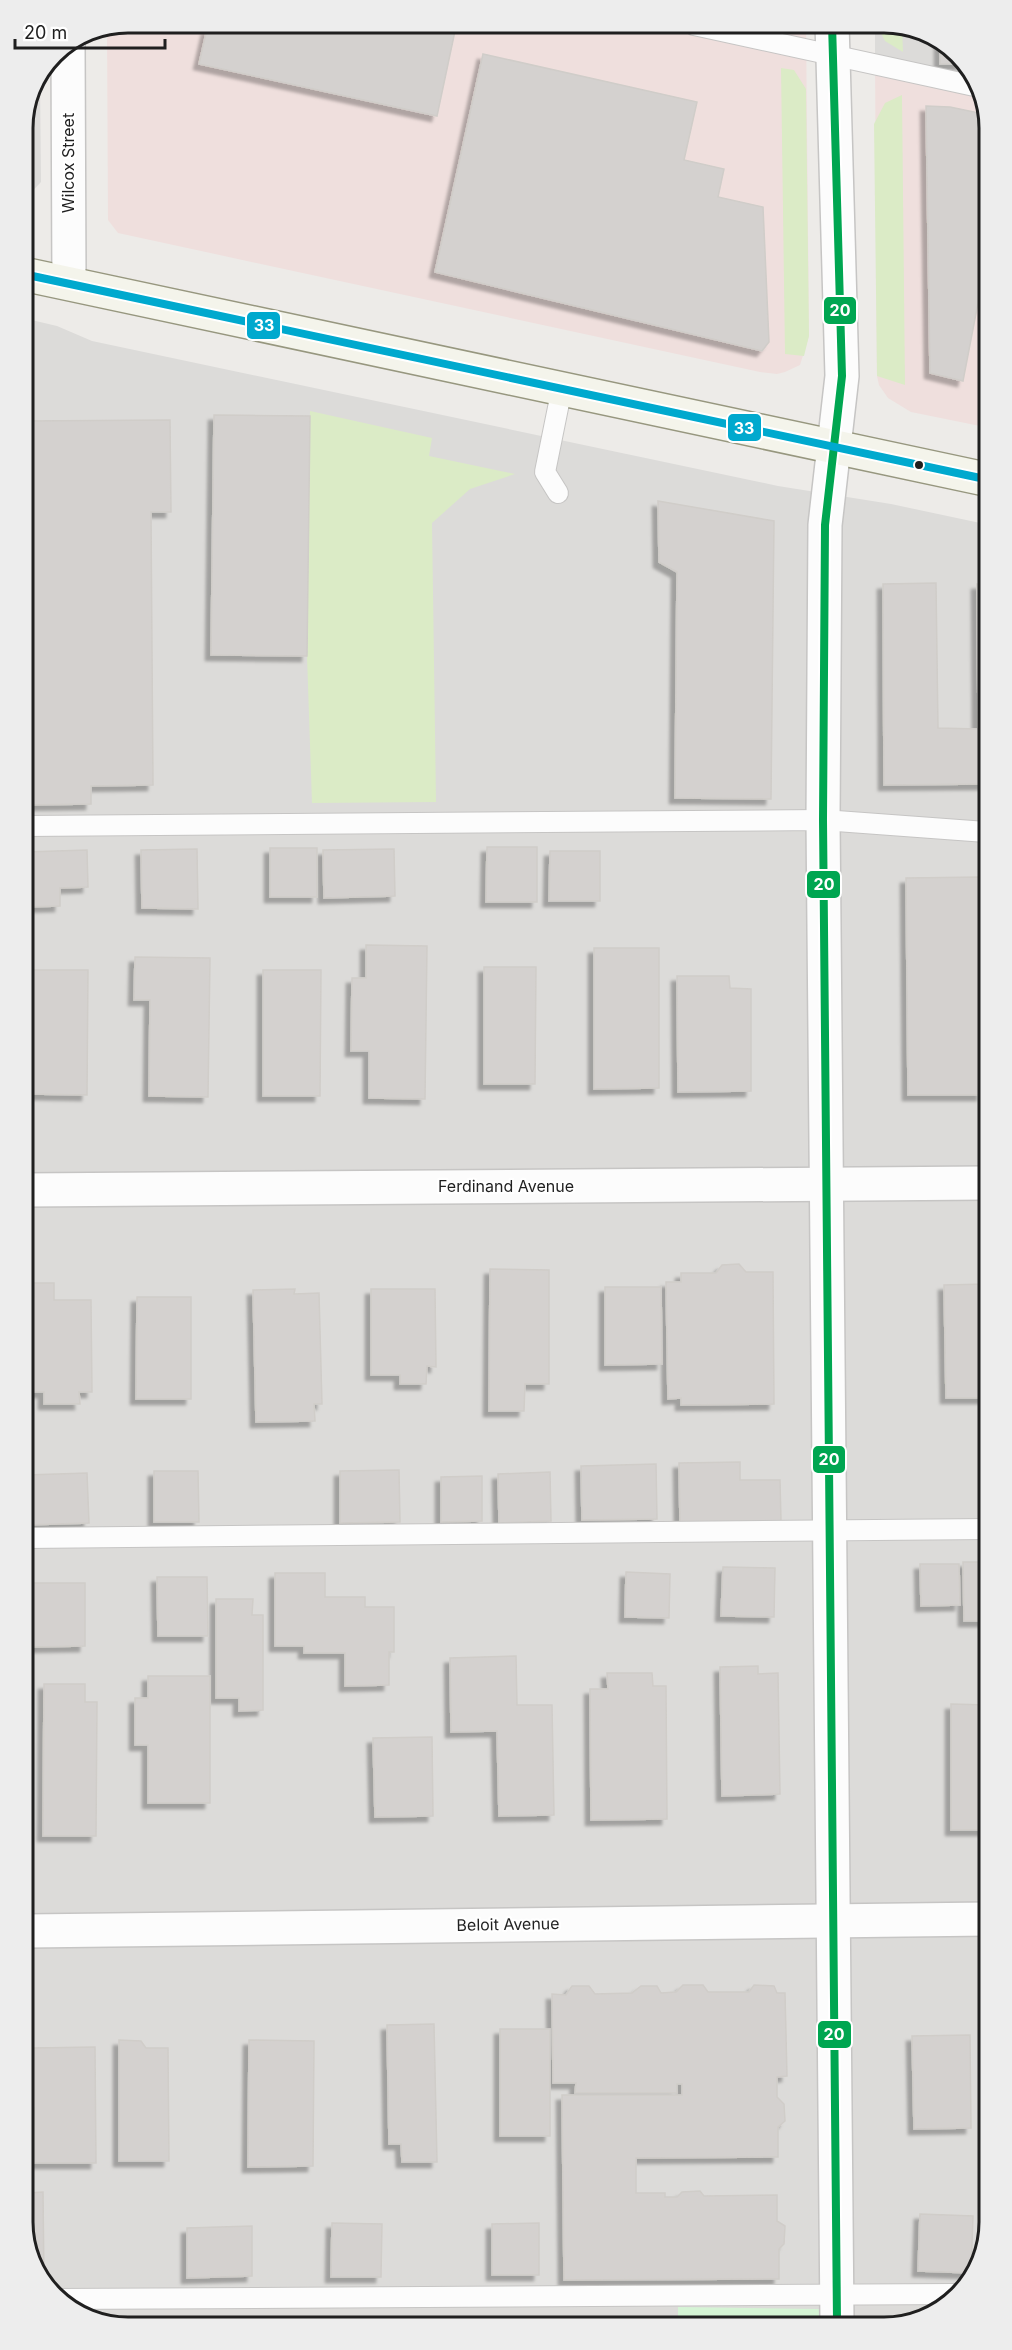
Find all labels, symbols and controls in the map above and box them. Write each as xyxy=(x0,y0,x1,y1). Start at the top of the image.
scale bar xyxy=(15,12,165,50)
text: 20 m xyxy=(24,22,67,43)
street label: Wilcox Street xyxy=(58,113,78,213)
line badge: 20 xyxy=(823,296,857,325)
text: 20 xyxy=(830,300,851,320)
line badge: 33 xyxy=(246,311,281,340)
text: 33 xyxy=(254,315,274,335)
line badge: 33 xyxy=(727,413,762,442)
text: 33 xyxy=(734,418,754,438)
unlabelled marker xyxy=(913,459,925,471)
line badge: 20 xyxy=(806,870,841,899)
text: 20 xyxy=(814,874,835,894)
street label: Ferdinand Avenue xyxy=(438,1176,574,1196)
line badge: 20 xyxy=(812,1445,846,1474)
text: 20 xyxy=(819,1449,840,1469)
street label: Beloit Avenue xyxy=(456,1913,560,1935)
line badge: 20 xyxy=(817,2020,852,2049)
text: 20 xyxy=(824,2024,845,2044)

